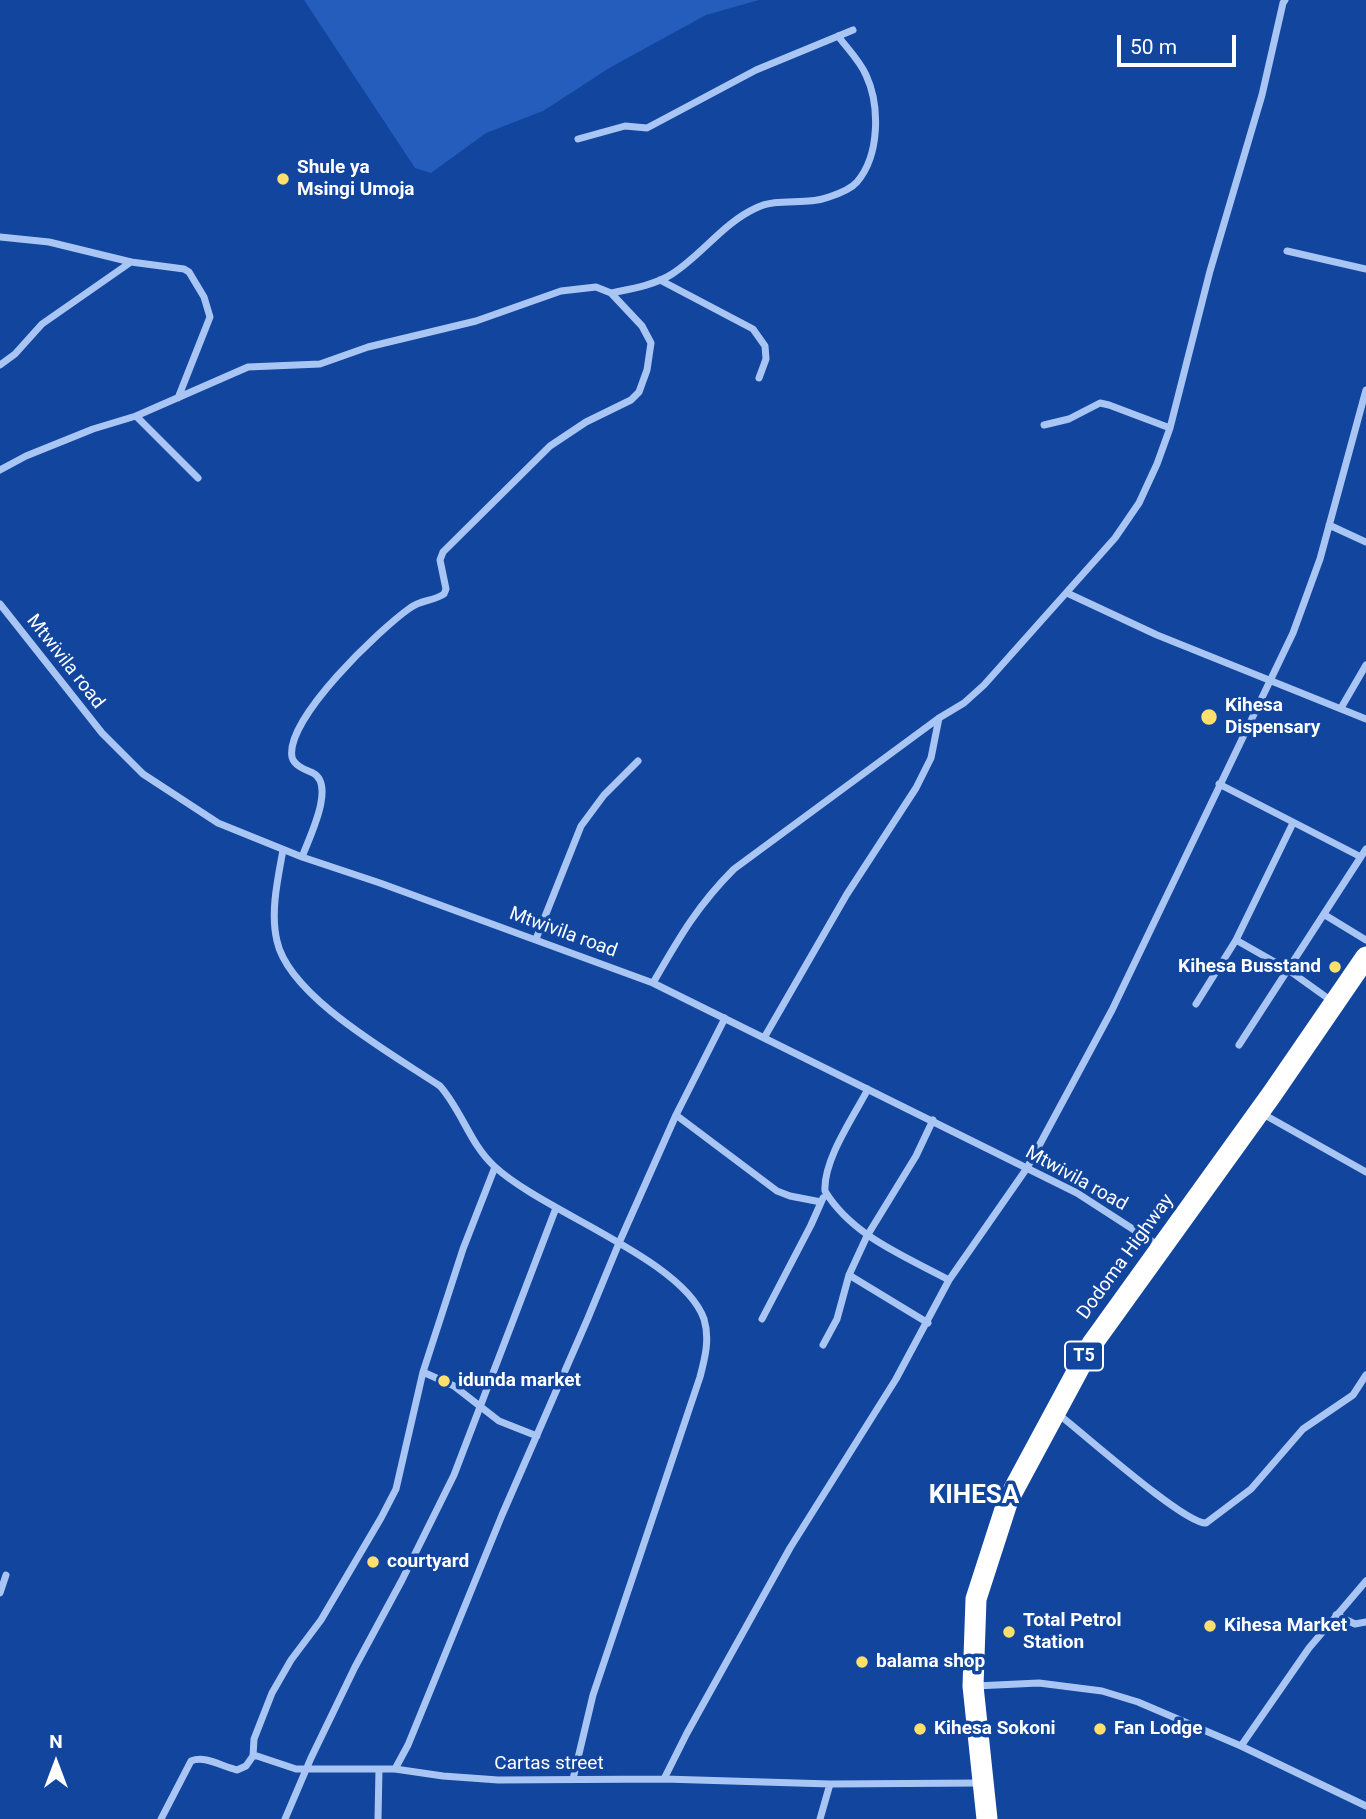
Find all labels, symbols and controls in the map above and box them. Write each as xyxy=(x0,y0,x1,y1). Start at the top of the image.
scale bar xyxy=(1121,21,1240,65)
text: 50 m xyxy=(1130,35,1177,59)
place label: Shule ya Msingi Umoja xyxy=(297,157,414,201)
marker: Shule ya Msingi Umoja xyxy=(275,171,291,187)
street label: Mtwivila road xyxy=(21,610,109,714)
place label: Kihesa Dispensary xyxy=(1225,695,1320,739)
marker: Kihesa Dispensary xyxy=(1199,707,1219,727)
street label: Mtwivila road xyxy=(506,903,620,963)
place label: Kihesa Busstand xyxy=(1178,956,1321,978)
marker: Kihesa Busstand xyxy=(1327,959,1343,975)
street label: Mtwivila road xyxy=(1021,1142,1131,1216)
street label: Dodoma Highway xyxy=(1073,1190,1179,1324)
road number: T5 xyxy=(1065,1342,1103,1371)
place label: idunda market xyxy=(458,1370,581,1392)
marker: idunda market xyxy=(436,1373,452,1389)
district label: KIHESA xyxy=(929,1480,1019,1512)
place label: courtyard xyxy=(387,1551,469,1573)
marker: courtyard xyxy=(365,1554,381,1570)
place label: Total Petrol Station xyxy=(1023,1610,1121,1654)
place label: Kihesa Market xyxy=(1224,1615,1347,1637)
marker: Kihesa Market xyxy=(1202,1618,1218,1634)
marker: Total Petrol Station xyxy=(1001,1624,1017,1640)
place label: balama shop xyxy=(876,1651,985,1673)
marker: balama shop xyxy=(854,1654,870,1670)
place label: Kihesa Sokoni xyxy=(934,1718,1056,1740)
place label: Fan Lodge xyxy=(1114,1718,1202,1740)
marker: Kihesa Sokoni xyxy=(912,1721,928,1737)
marker: Fan Lodge xyxy=(1092,1721,1108,1737)
north arrow xyxy=(21,1728,91,1798)
text: N xyxy=(49,1730,63,1753)
street label: Cartas street xyxy=(494,1753,604,1775)

